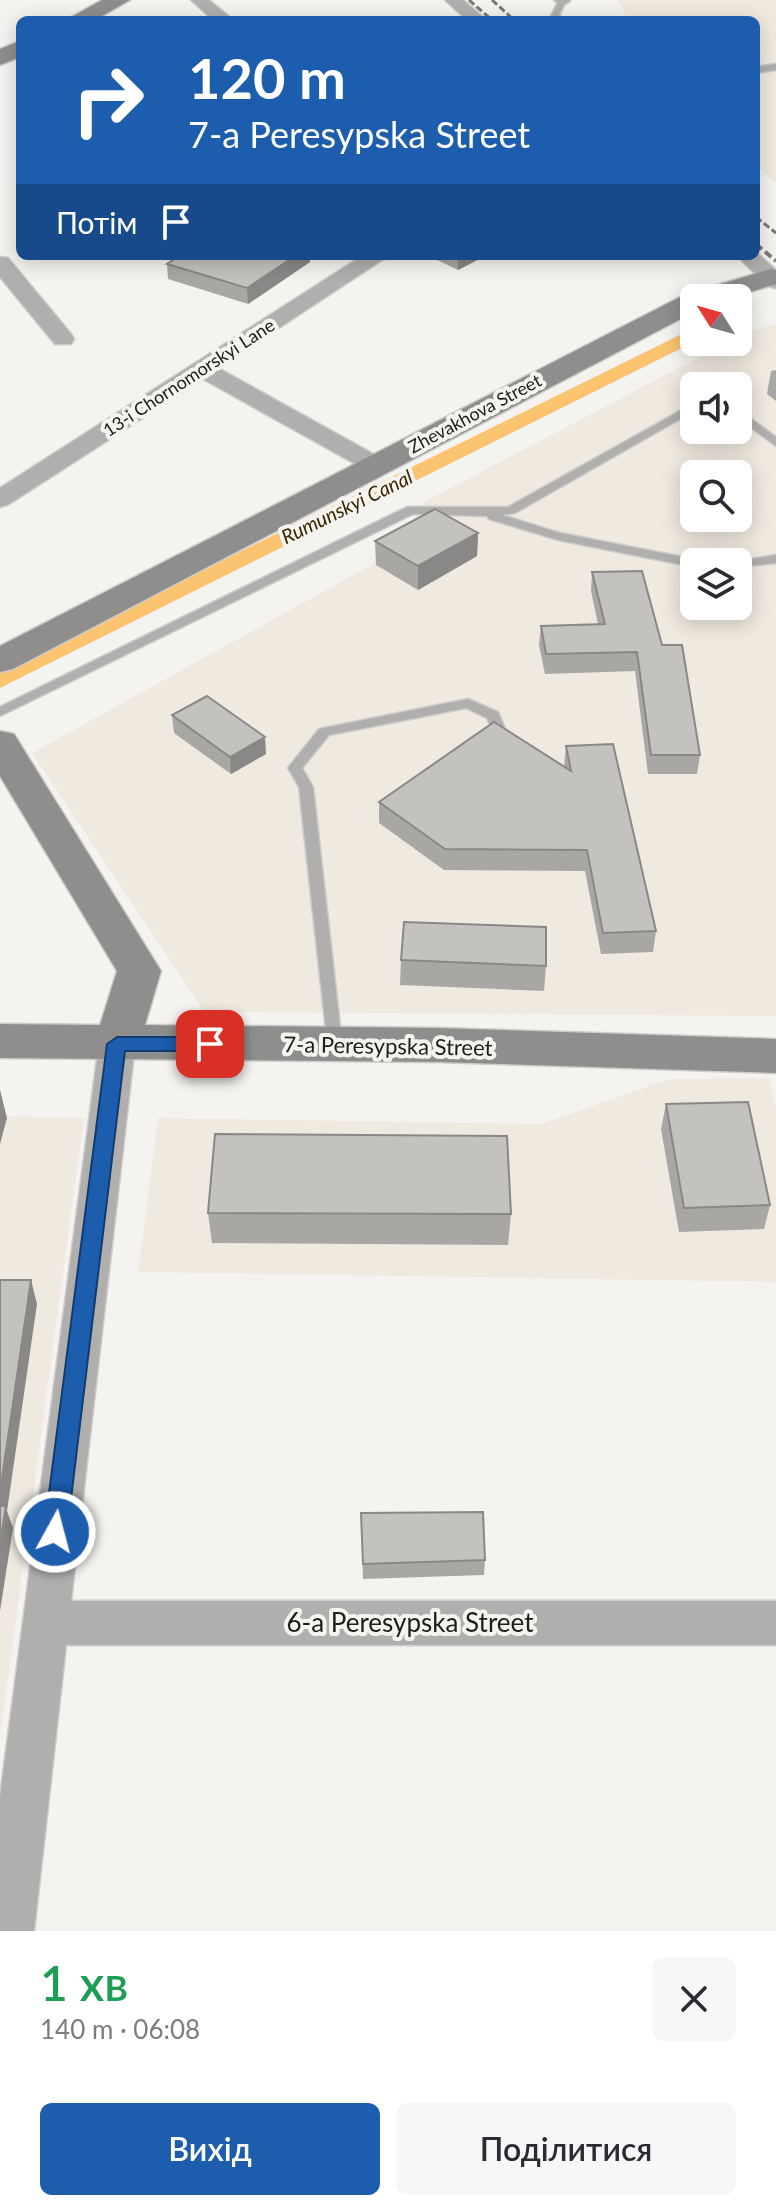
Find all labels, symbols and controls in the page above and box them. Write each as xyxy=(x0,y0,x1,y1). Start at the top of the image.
text: 120 m xyxy=(188,44,346,111)
icon: right xyxy=(56,48,160,152)
text: 7-a Peresypska Street xyxy=(188,112,530,156)
icon: arrive xyxy=(154,200,198,244)
text: Потім xyxy=(56,204,138,240)
north arrow xyxy=(680,284,752,356)
map controls xyxy=(680,284,752,620)
street label: 13-i Chornomorskyi Lane xyxy=(99,313,278,441)
street label: Zhevakhova Street xyxy=(404,369,545,457)
button: sound xyxy=(680,372,752,444)
button: search xyxy=(680,460,752,532)
water label: Rumunskyi Canal xyxy=(277,464,417,548)
button: layers xyxy=(680,548,752,620)
pin xyxy=(176,1010,244,1078)
icon: arrive xyxy=(188,1022,232,1066)
street label: 7-a Peresypska Street xyxy=(283,1030,493,1061)
position arrow xyxy=(13,1490,97,1574)
street label: 6-a Peresypska Street xyxy=(286,1606,534,1638)
text: 1 хв xyxy=(40,1954,128,2011)
button: close xyxy=(652,1957,736,2041)
text: 140 m · 06:08 xyxy=(40,2013,200,2045)
button: Вихід xyxy=(40,2103,380,2195)
button: Поділитися xyxy=(396,2103,736,2195)

